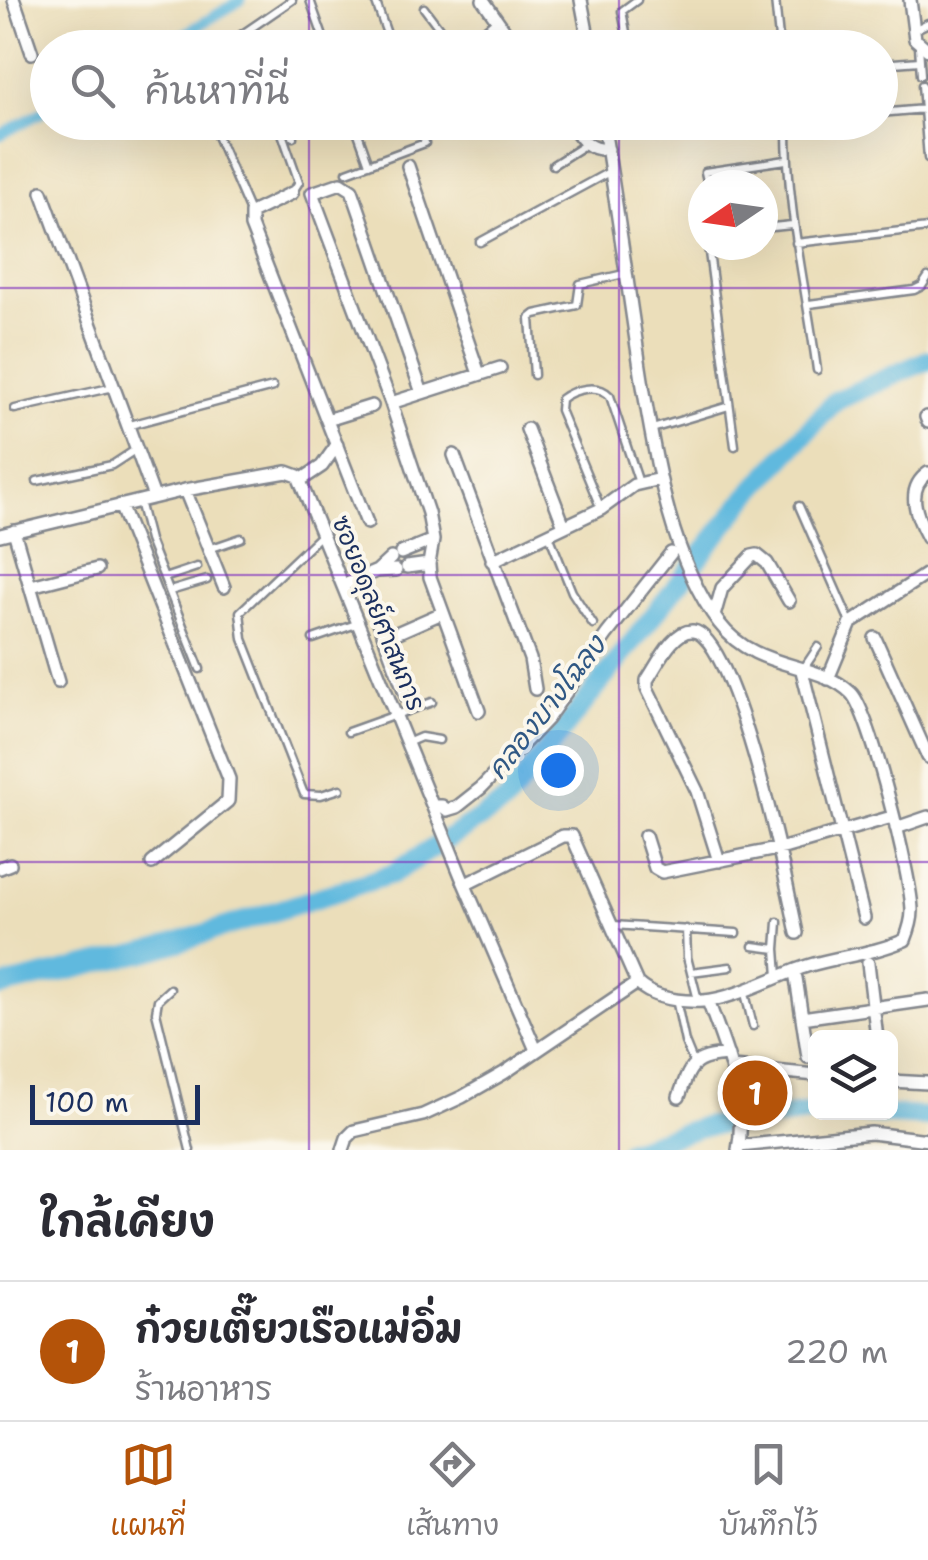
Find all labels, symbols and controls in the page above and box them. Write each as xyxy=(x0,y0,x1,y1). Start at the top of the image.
search box xyxy=(30,30,898,140)
icon: search xyxy=(65,58,120,113)
text: ค้นหาที่นี่ xyxy=(145,65,289,116)
north arrow xyxy=(688,170,778,260)
street label: ซอยอดุลย์ศาสนการ xyxy=(322,510,434,716)
water label: คลองบางโฉลง xyxy=(478,625,616,787)
your location xyxy=(533,745,584,796)
map controls xyxy=(808,1030,898,1120)
button: layers xyxy=(808,1030,898,1120)
pin: 1 xyxy=(722,1056,788,1130)
scale bar xyxy=(30,1080,200,1124)
text: 100 m xyxy=(45,1083,129,1121)
text: ใกล้เคียง xyxy=(40,1193,215,1249)
text: ก๋วยเตี๊ยวเรือแม่อิ่ม xyxy=(135,1303,462,1354)
text: 1 xyxy=(65,1330,80,1373)
text: 220 m xyxy=(785,1330,888,1373)
text: ร้านอาหาร xyxy=(135,1367,272,1410)
tab: แผนที่ xyxy=(110,1437,186,1546)
tab: เส้นทาง xyxy=(406,1437,499,1546)
tab: บันทึกไว้ xyxy=(719,1437,818,1546)

